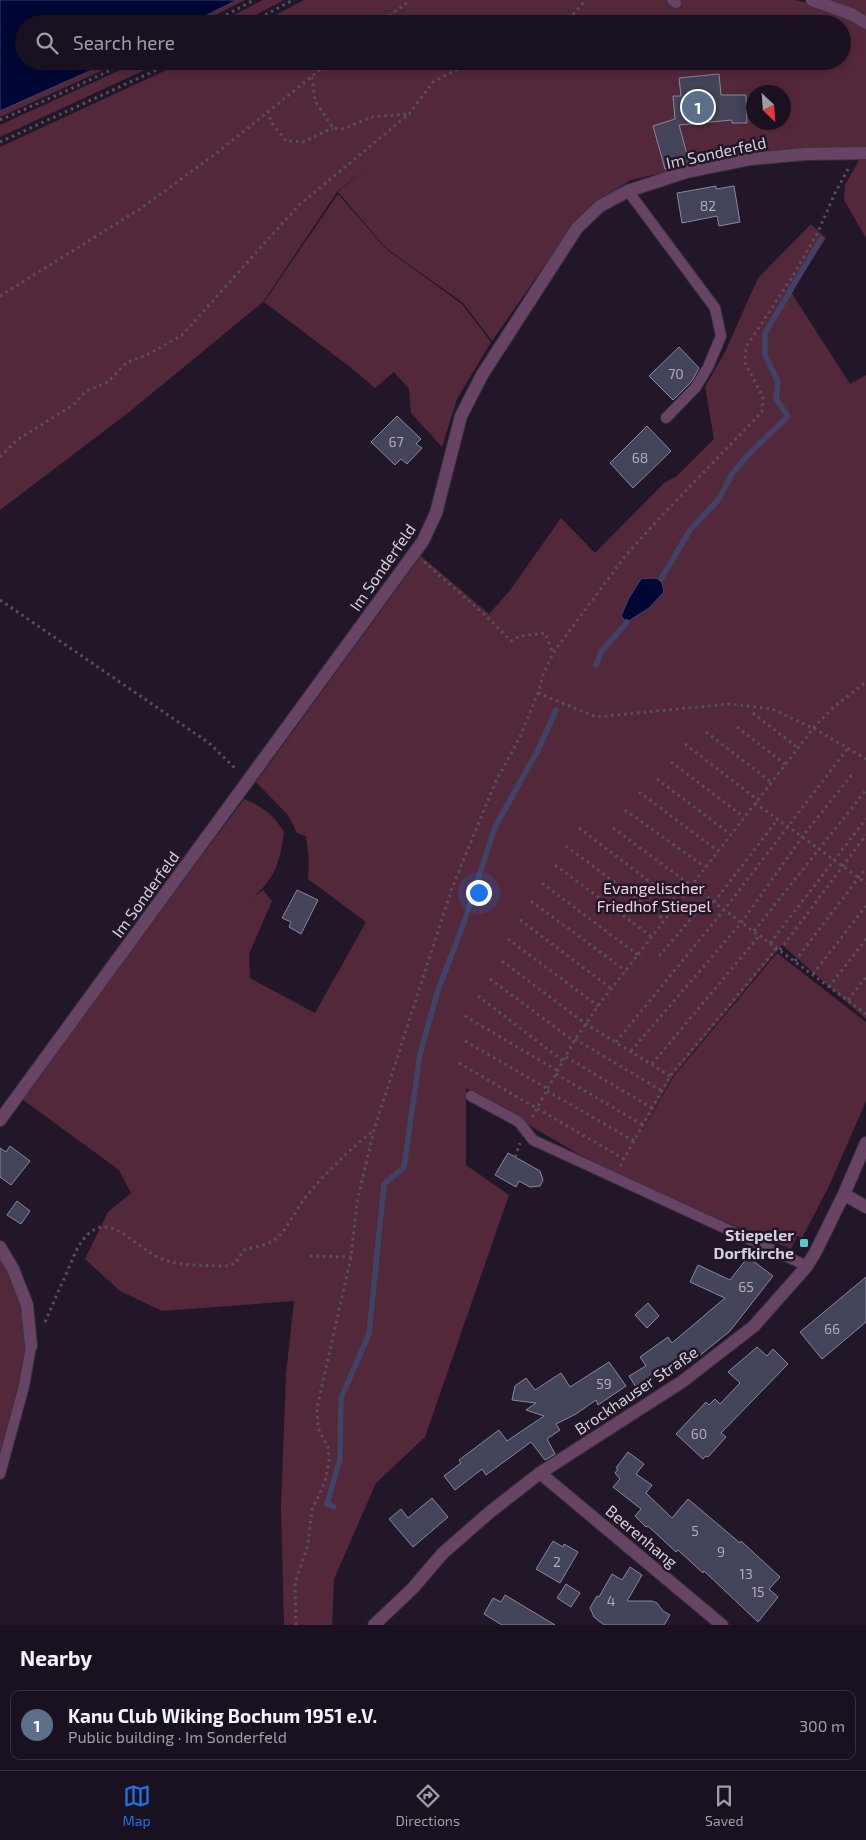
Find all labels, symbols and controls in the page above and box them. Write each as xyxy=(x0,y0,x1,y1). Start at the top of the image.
search box xyxy=(15,15,851,70)
icon: search xyxy=(33,29,61,57)
text: Search here xyxy=(73,31,175,54)
north arrow xyxy=(746,85,791,130)
pin: 1 xyxy=(682,88,714,126)
street label: Im Sonderfeld xyxy=(664,132,768,172)
house number: 82 xyxy=(700,197,716,214)
house number: 70 xyxy=(668,365,684,382)
house number: 67 xyxy=(388,433,404,450)
house number: 68 xyxy=(632,449,648,466)
street label: Im Sonderfeld xyxy=(345,520,419,614)
street label: Im Sonderfeld xyxy=(107,847,183,941)
park label: Evangelischer Friedhof Stiepel xyxy=(597,878,711,915)
your location xyxy=(466,880,492,906)
place label: Stiepeler Dorfkirche xyxy=(713,1225,794,1262)
marker: Stiepeler Dorfkirche xyxy=(798,1237,810,1249)
house number: 65 xyxy=(738,1278,754,1295)
house number: 66 xyxy=(824,1320,840,1337)
street label: Brockhauser Straße xyxy=(571,1342,701,1438)
house number: 59 xyxy=(596,1375,612,1392)
house number: 60 xyxy=(691,1425,707,1442)
street label: Beerenhang xyxy=(602,1501,682,1571)
house number: 5 xyxy=(691,1522,699,1539)
house number: 9 xyxy=(717,1543,725,1560)
house number: 2 xyxy=(553,1553,561,1570)
house number: 13 xyxy=(739,1565,753,1582)
house number: 15 xyxy=(751,1583,765,1600)
house number: 4 xyxy=(607,1592,615,1609)
text: Nearby xyxy=(20,1645,92,1670)
text: Kanu Club Wiking Bochum 1951 e.V. xyxy=(68,1704,377,1727)
text: 1 xyxy=(34,1716,40,1735)
text: 300 m xyxy=(799,1716,845,1735)
text: Public building · Im Sonderfeld xyxy=(68,1727,287,1746)
tab: Map xyxy=(122,1782,151,1829)
tab: Directions xyxy=(396,1782,460,1829)
tab: Saved xyxy=(705,1782,744,1829)

